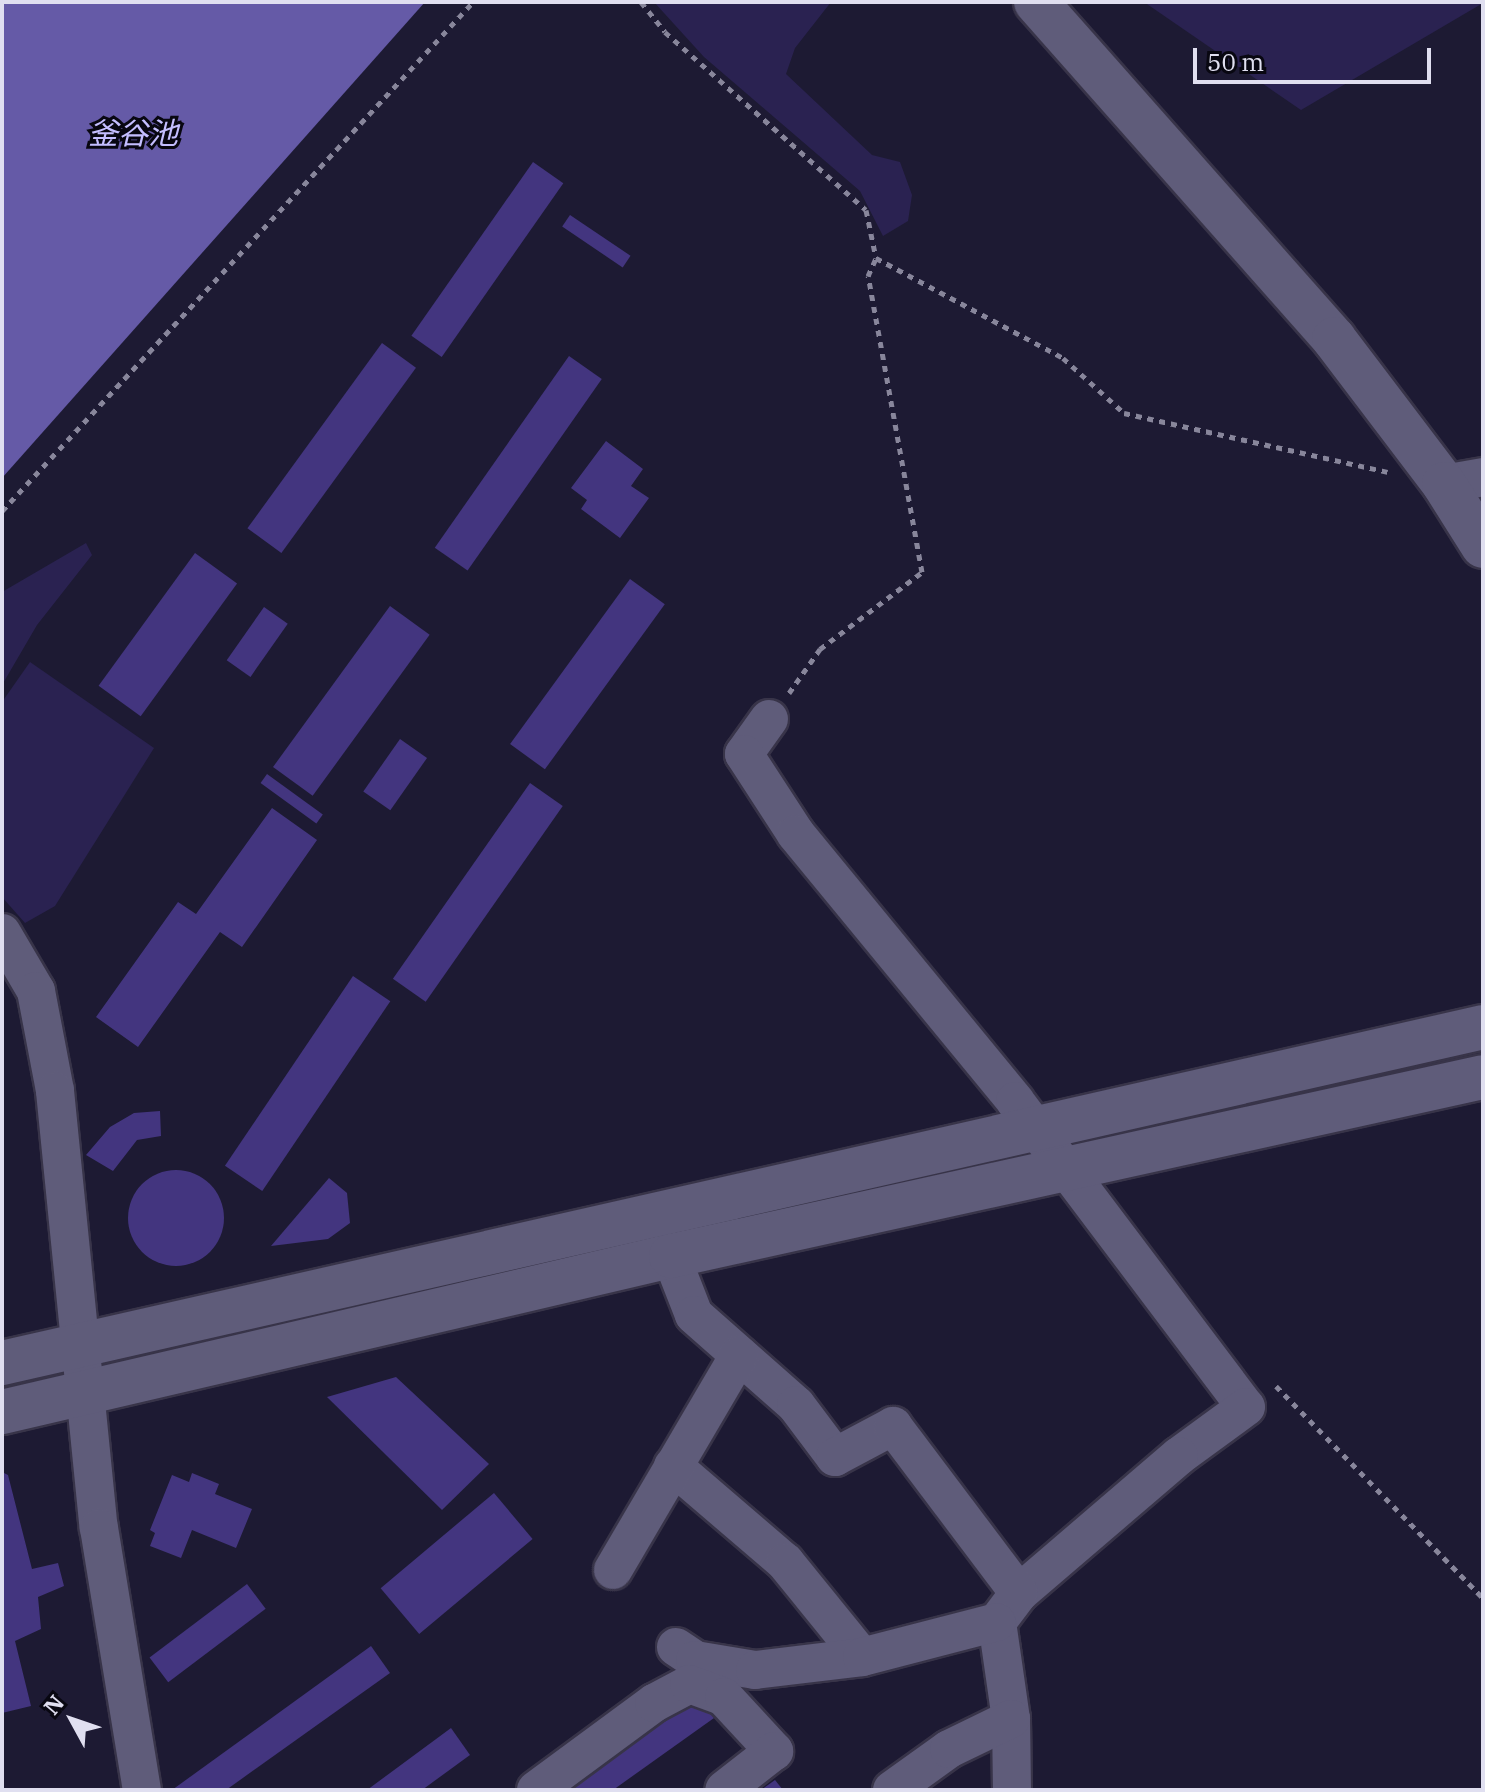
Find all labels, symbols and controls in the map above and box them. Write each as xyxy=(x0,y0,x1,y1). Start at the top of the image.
scale bar xyxy=(1197,32,1435,82)
text: 50 m xyxy=(1207,46,1264,78)
water label: 釜谷池 xyxy=(88,115,178,151)
north arrow xyxy=(32,1680,112,1760)
text: N xyxy=(37,1688,70,1720)

